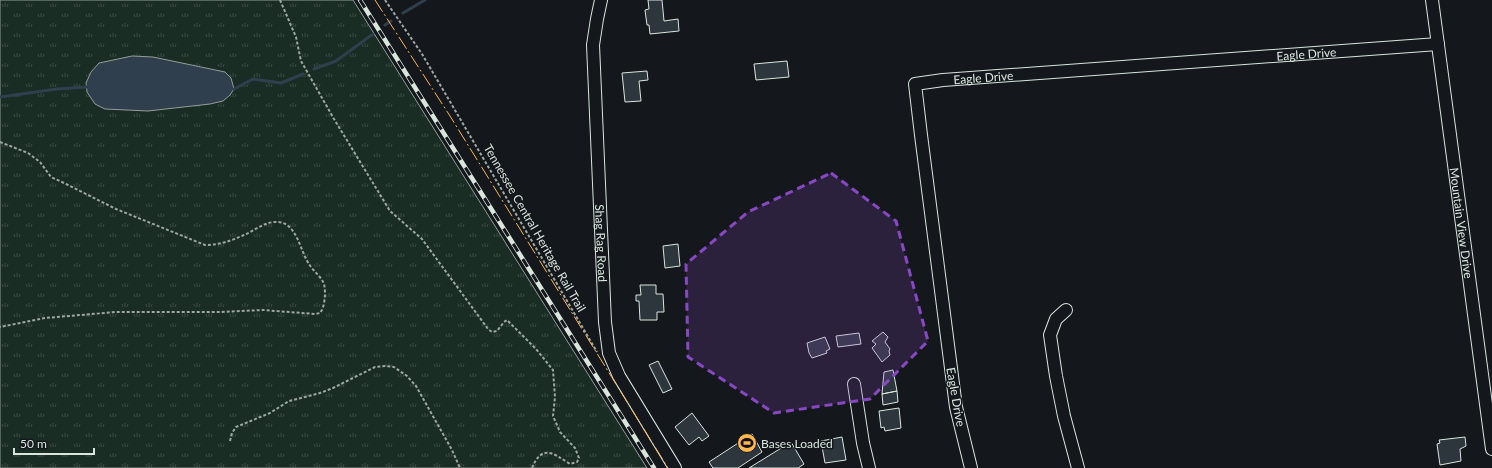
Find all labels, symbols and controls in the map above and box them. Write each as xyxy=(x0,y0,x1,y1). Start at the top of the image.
street label: Eagle Drive xyxy=(1276,44,1337,63)
street label: Eagle Drive xyxy=(953,67,1014,87)
street label: Tennessee Central Heritage Rail Trail xyxy=(481,142,589,314)
street label: Mountain View Drive xyxy=(1447,167,1477,279)
street label: Shag Rag Road xyxy=(592,204,611,282)
street label: Eagle Drive xyxy=(943,366,969,428)
scale bar xyxy=(14,430,94,456)
sports icon: Bases Loaded xyxy=(736,432,758,454)
text: 50 m xyxy=(20,436,47,451)
place label: Bases Loaded xyxy=(761,436,833,451)

